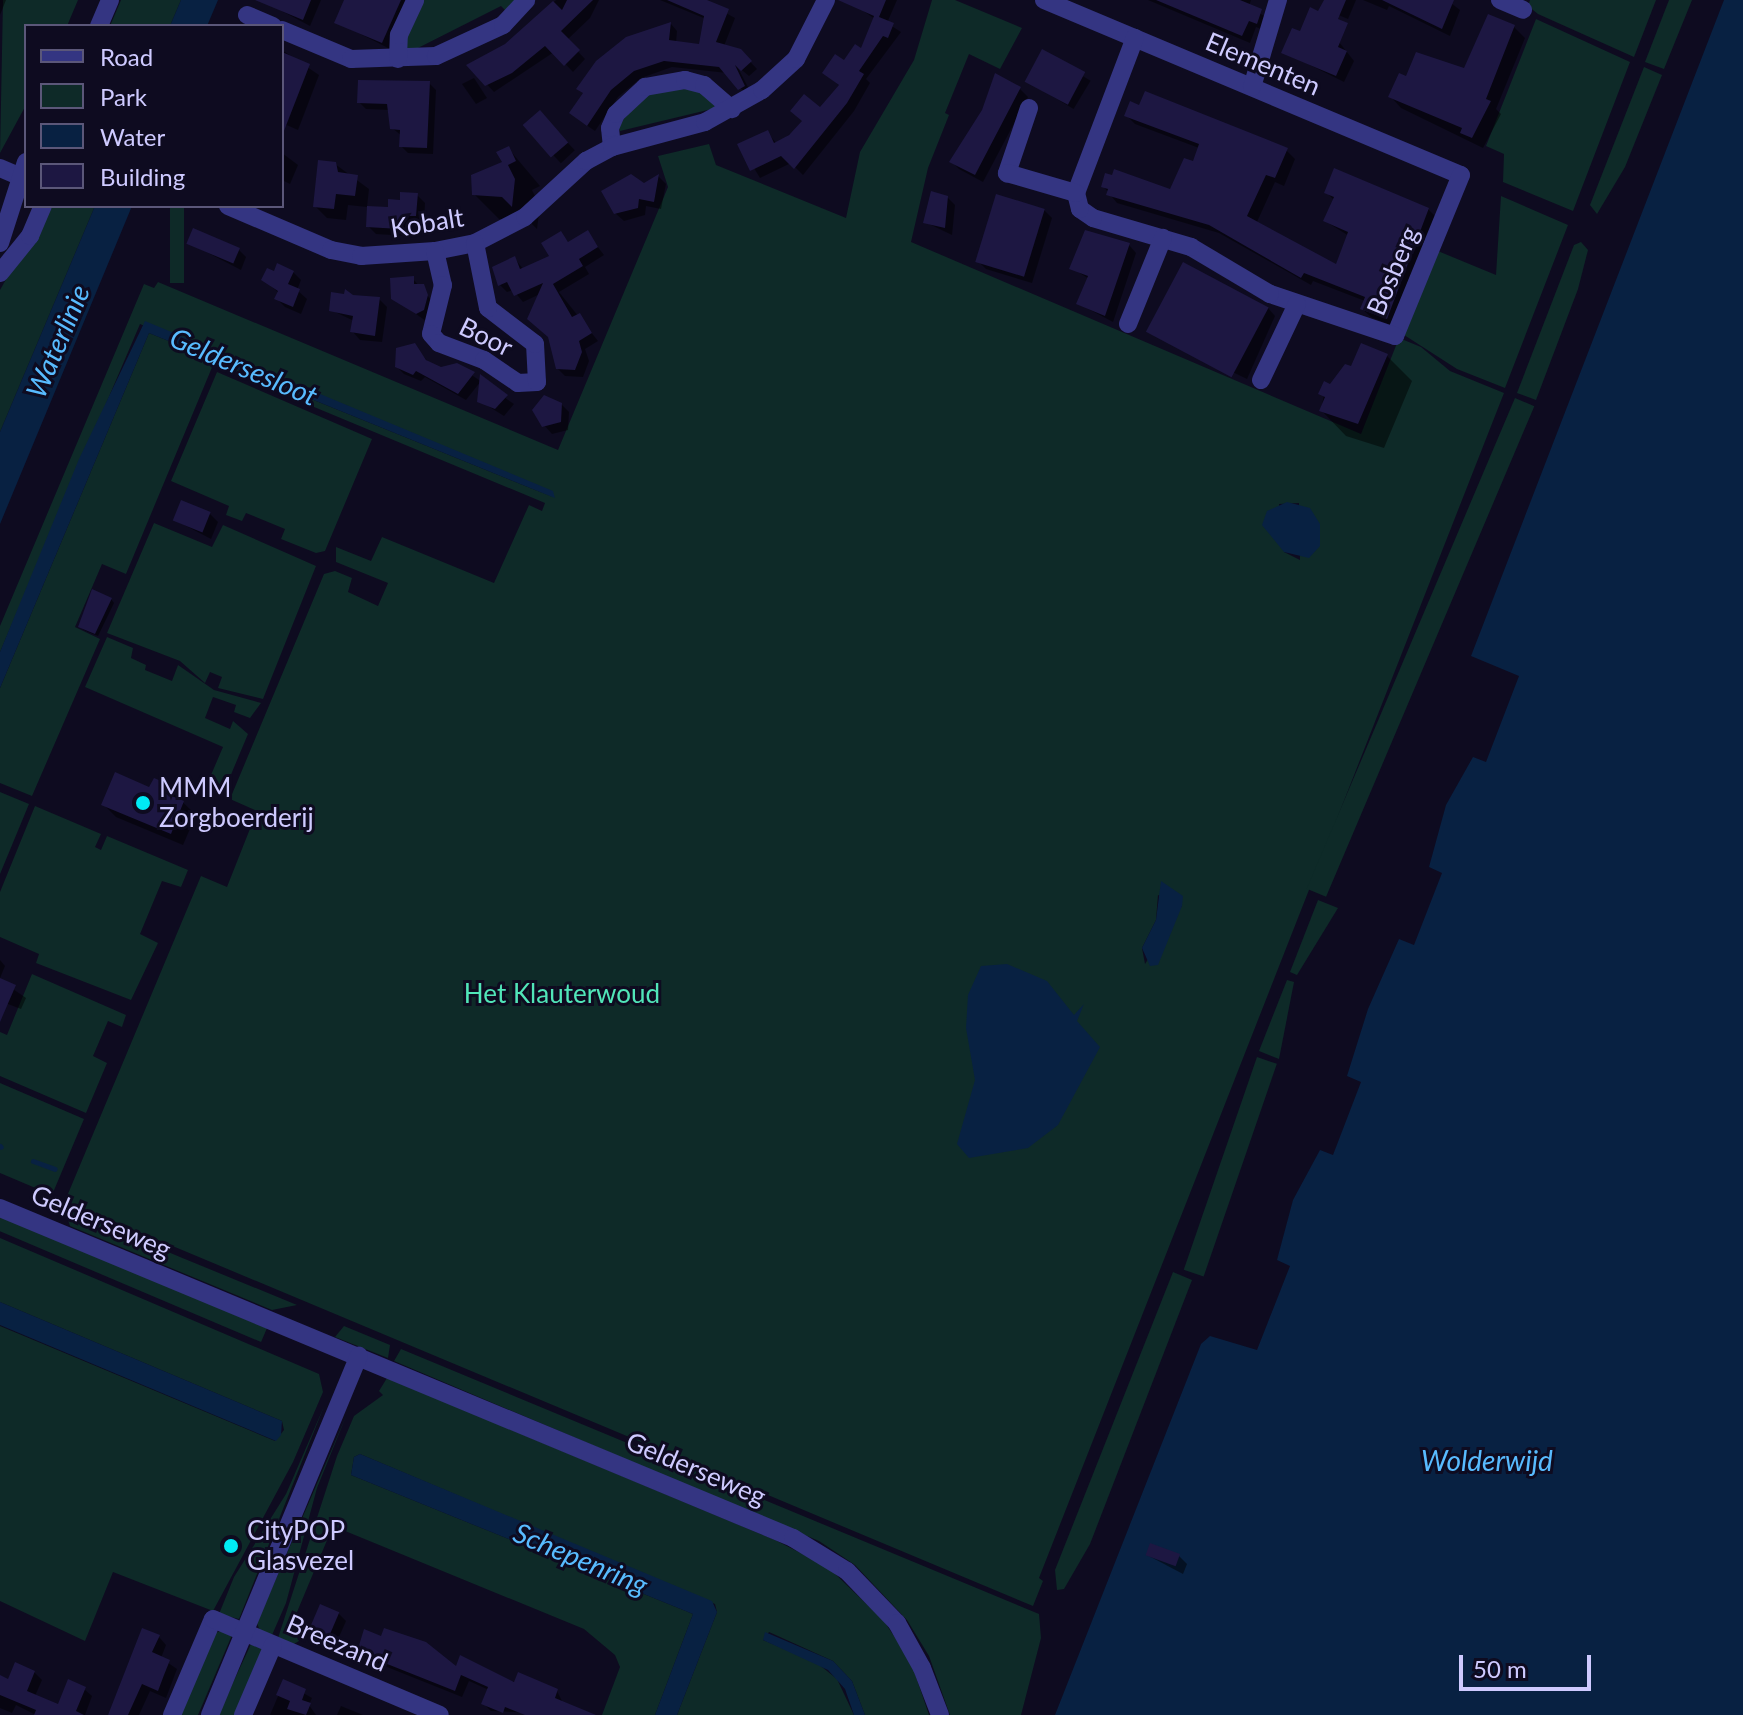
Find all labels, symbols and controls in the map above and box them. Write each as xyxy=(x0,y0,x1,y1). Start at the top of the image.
legend xyxy=(24,24,284,208)
street label: Elementen xyxy=(1201,26,1325,102)
text: Road xyxy=(100,42,153,71)
text: Park xyxy=(100,82,147,111)
text: Water xyxy=(100,122,165,151)
text: Building xyxy=(100,162,185,191)
street label: Kobalt xyxy=(388,202,466,244)
street label: Bosberg xyxy=(1360,222,1426,320)
water label: Waterlinie xyxy=(18,279,96,403)
street label: Boor xyxy=(454,311,518,363)
water label: Geldersesloot xyxy=(165,320,323,412)
place label: MMM Zorgboerderij xyxy=(159,772,314,834)
marker: MMM Zorgboerderij xyxy=(134,794,152,812)
park label: Het Klauterwoud xyxy=(464,978,660,1010)
street label: Gelderseweg xyxy=(26,1179,176,1265)
street label: Gelderseweg xyxy=(621,1426,771,1512)
water label: Wolderwijd xyxy=(1421,1443,1553,1477)
place label: CityPOP Glasvezel xyxy=(247,1515,354,1576)
water label: Schepenring xyxy=(509,1515,653,1601)
marker: CityPOP Glasvezel xyxy=(222,1537,240,1555)
street label: Breezand xyxy=(282,1608,392,1678)
scale bar xyxy=(1463,1639,1595,1689)
text: 50 m xyxy=(1473,1654,1527,1683)

